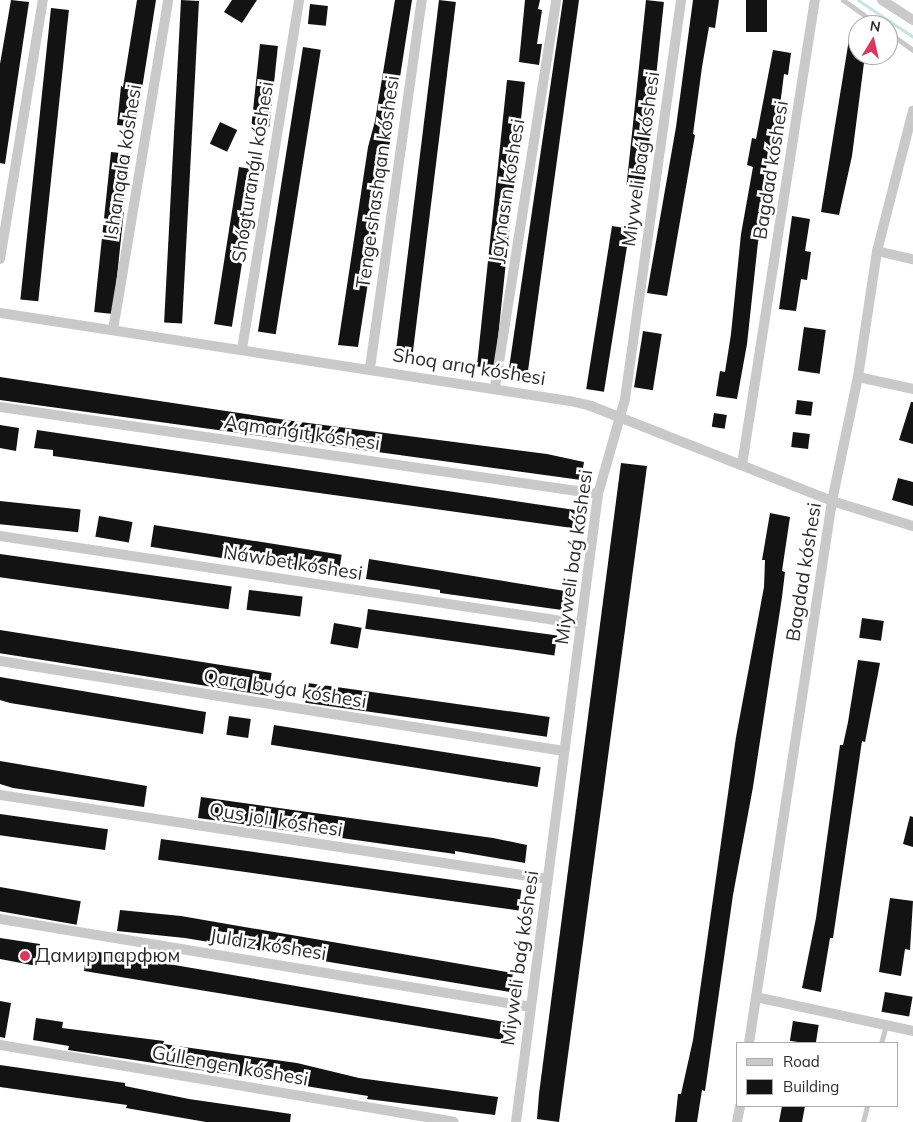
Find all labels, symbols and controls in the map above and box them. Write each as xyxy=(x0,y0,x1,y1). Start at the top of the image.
north arrow xyxy=(848,15,898,65)
text: N xyxy=(869,16,882,36)
street label: Miyweli baǵ kóshesi xyxy=(617,70,665,248)
street label: Tenge shashqan kóshesi xyxy=(352,74,404,290)
street label: Shógturanǵıl kóshesi xyxy=(227,80,279,264)
street label: Ishanqala kóshesi xyxy=(99,83,147,241)
street label: Bagdad kóshesi xyxy=(749,99,793,241)
street label: Jaynasın kóshesi xyxy=(484,117,530,265)
street label: Shoq arıq kóshesi xyxy=(391,344,547,390)
street label: Aqmańǵıt kóshesi xyxy=(223,411,381,455)
street label: Miyweli baǵ kóshesi xyxy=(550,468,598,646)
street label: Bagdad kóshesi xyxy=(782,501,826,643)
street label: Náwbet kóshesi xyxy=(222,541,364,585)
street label: Qara buǵa kóshesi xyxy=(202,665,368,713)
street label: Qus jolı kóshesi xyxy=(208,798,344,842)
street label: Miyweli baǵ kóshesi xyxy=(496,869,544,1047)
street label: Juldız kóshesi xyxy=(208,925,328,965)
place label: Дамир парфюм xyxy=(35,945,180,967)
marker: Дамир парфюм xyxy=(19,950,31,962)
street label: Gúllengen kóshesi xyxy=(150,1041,310,1091)
legend xyxy=(736,1042,898,1107)
text: Road xyxy=(783,1052,820,1071)
text: Building xyxy=(783,1077,839,1096)

